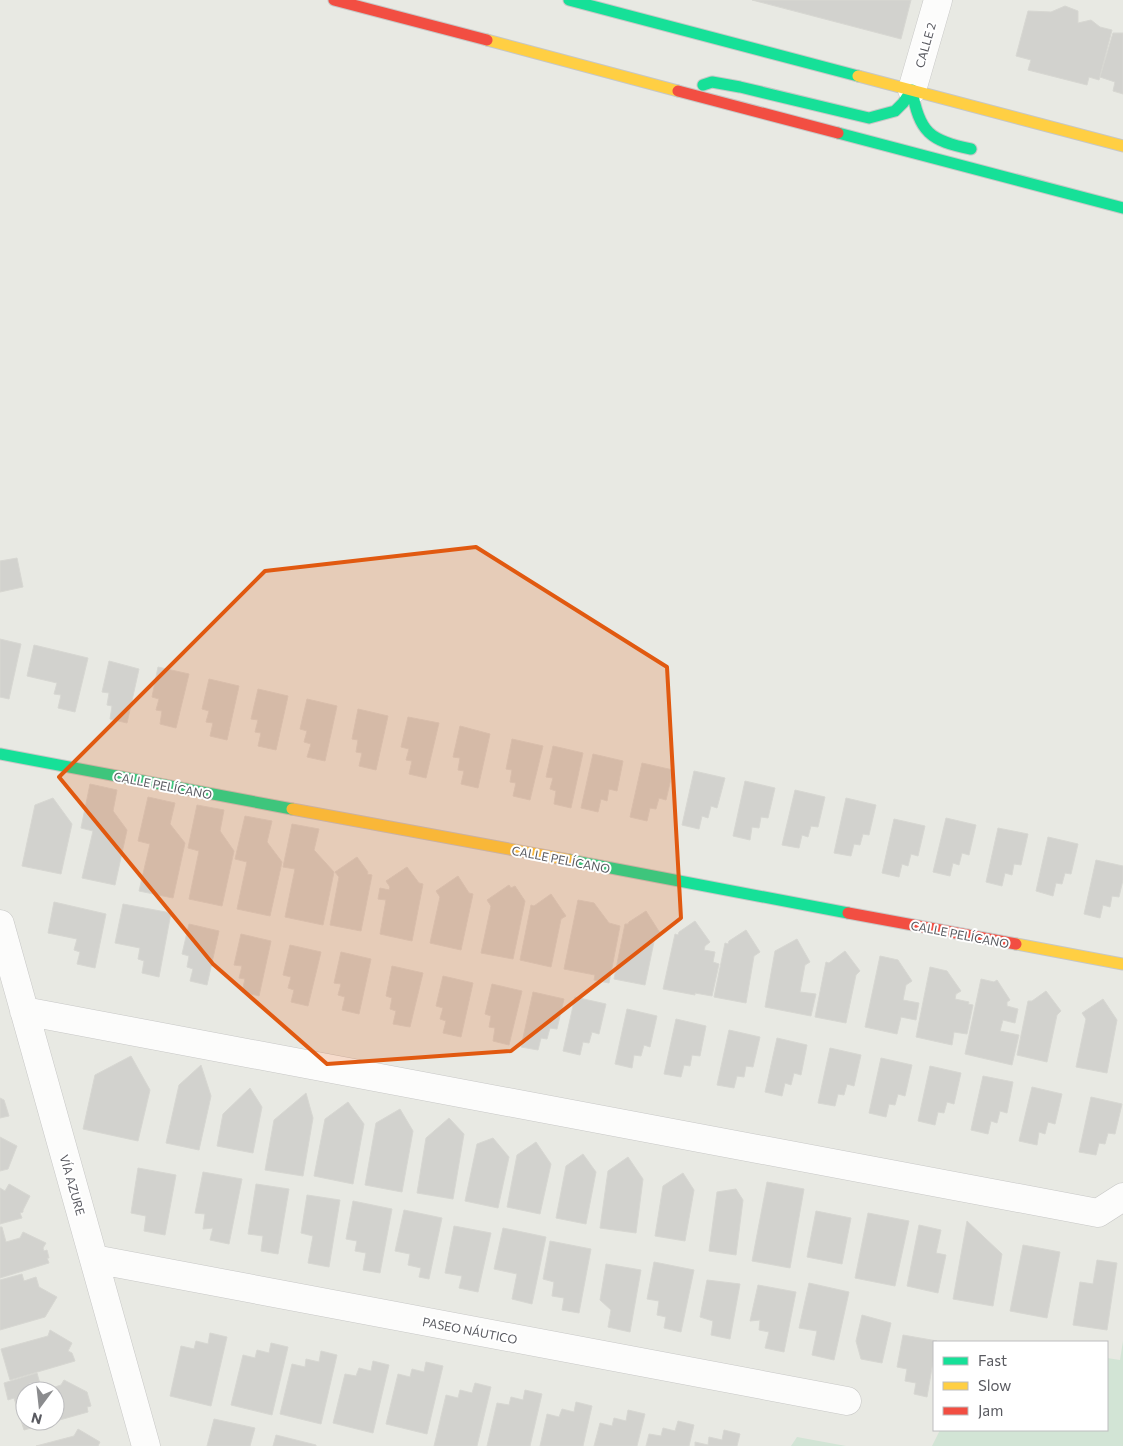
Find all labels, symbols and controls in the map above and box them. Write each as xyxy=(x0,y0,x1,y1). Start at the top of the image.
street label: CALLE 2 xyxy=(912,20,938,69)
street label: CALLE PELÍCANO xyxy=(113,769,214,801)
street label: CALLE PELÍCANO xyxy=(511,843,612,875)
street label: CALLE PELÍCANO xyxy=(910,918,1011,950)
street label: VÍA AZURE xyxy=(58,1153,88,1217)
street label: PASEO NÁUTICO xyxy=(421,1314,519,1346)
legend xyxy=(933,1341,1108,1431)
text: Fast xyxy=(978,1351,1007,1369)
text: Slow xyxy=(978,1376,1011,1394)
north arrow xyxy=(15,1381,65,1431)
text: Jam xyxy=(978,1401,1003,1419)
text: N xyxy=(29,1409,44,1429)

